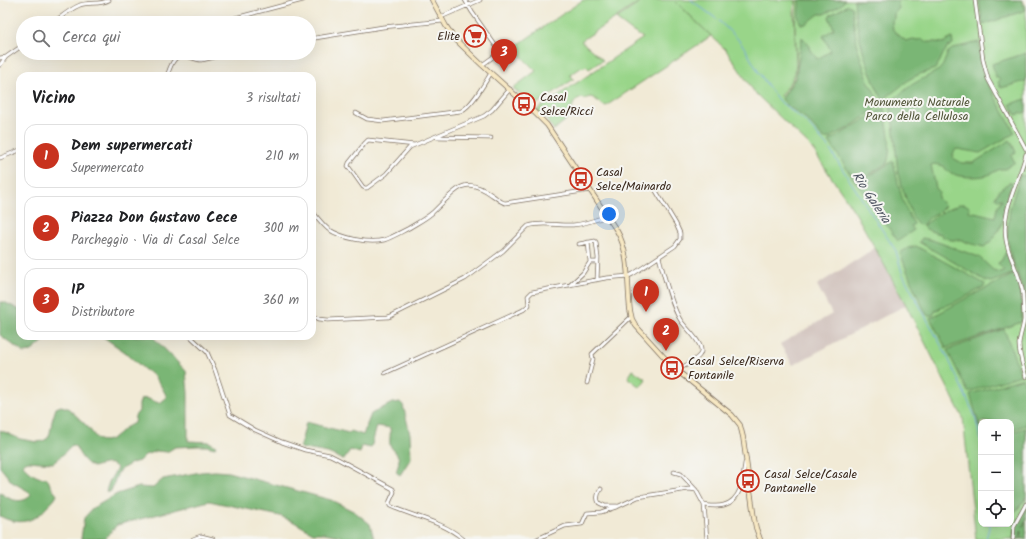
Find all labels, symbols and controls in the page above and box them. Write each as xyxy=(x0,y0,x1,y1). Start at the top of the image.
search box xyxy=(16,16,316,60)
supermarket icon: Elite xyxy=(462,23,488,49)
text: Cerca qui xyxy=(62,26,120,50)
icon: search xyxy=(30,27,52,49)
place label: Elite xyxy=(437,27,461,46)
pin: 3 xyxy=(491,39,517,72)
text: Vicino xyxy=(32,85,75,112)
text: 3 risultati xyxy=(246,88,300,109)
place label: Casal Selce/Ricci xyxy=(540,88,594,121)
bus stop icon: Casal Selce/Ricci xyxy=(511,91,537,117)
park label: Monumento Naturale Parco della Cellulosa xyxy=(864,93,970,126)
text: Dem supermercati xyxy=(71,134,192,158)
text: 1 xyxy=(44,146,48,167)
text: 210 m xyxy=(265,146,299,167)
text: Supermercato xyxy=(71,158,144,179)
place label: Casal Selce/Mainardo xyxy=(596,163,671,196)
bus stop icon: Casal Selce/Mainardo xyxy=(568,166,594,192)
water label: Rio Galeria xyxy=(846,168,896,229)
your location xyxy=(599,204,619,224)
text: Piazza Don Gustavo Cece xyxy=(71,206,237,230)
text: 2 xyxy=(42,218,50,239)
text: 300 m xyxy=(263,218,299,239)
text: Parcheggio · Via di Casal Selce xyxy=(71,230,240,251)
text: IP xyxy=(71,278,84,302)
pin: 1 xyxy=(633,279,659,312)
text: 3 xyxy=(42,290,50,311)
text: 360 m xyxy=(262,290,299,311)
text: Distributore xyxy=(71,302,135,323)
pin: 2 xyxy=(653,318,679,351)
place label: Casal Selce/Riserva Fontanile xyxy=(688,352,784,385)
bus stop icon: Casal Selce/Riserva Fontanile xyxy=(659,355,685,381)
map controls xyxy=(978,419,1014,527)
button: + xyxy=(978,419,1014,455)
button: − xyxy=(978,455,1014,491)
place label: Casal Selce/Casale Pantanelle xyxy=(764,465,858,498)
bus stop icon: Casal Selce/Casale Pantanelle xyxy=(735,468,761,494)
button: locate xyxy=(978,491,1014,527)

